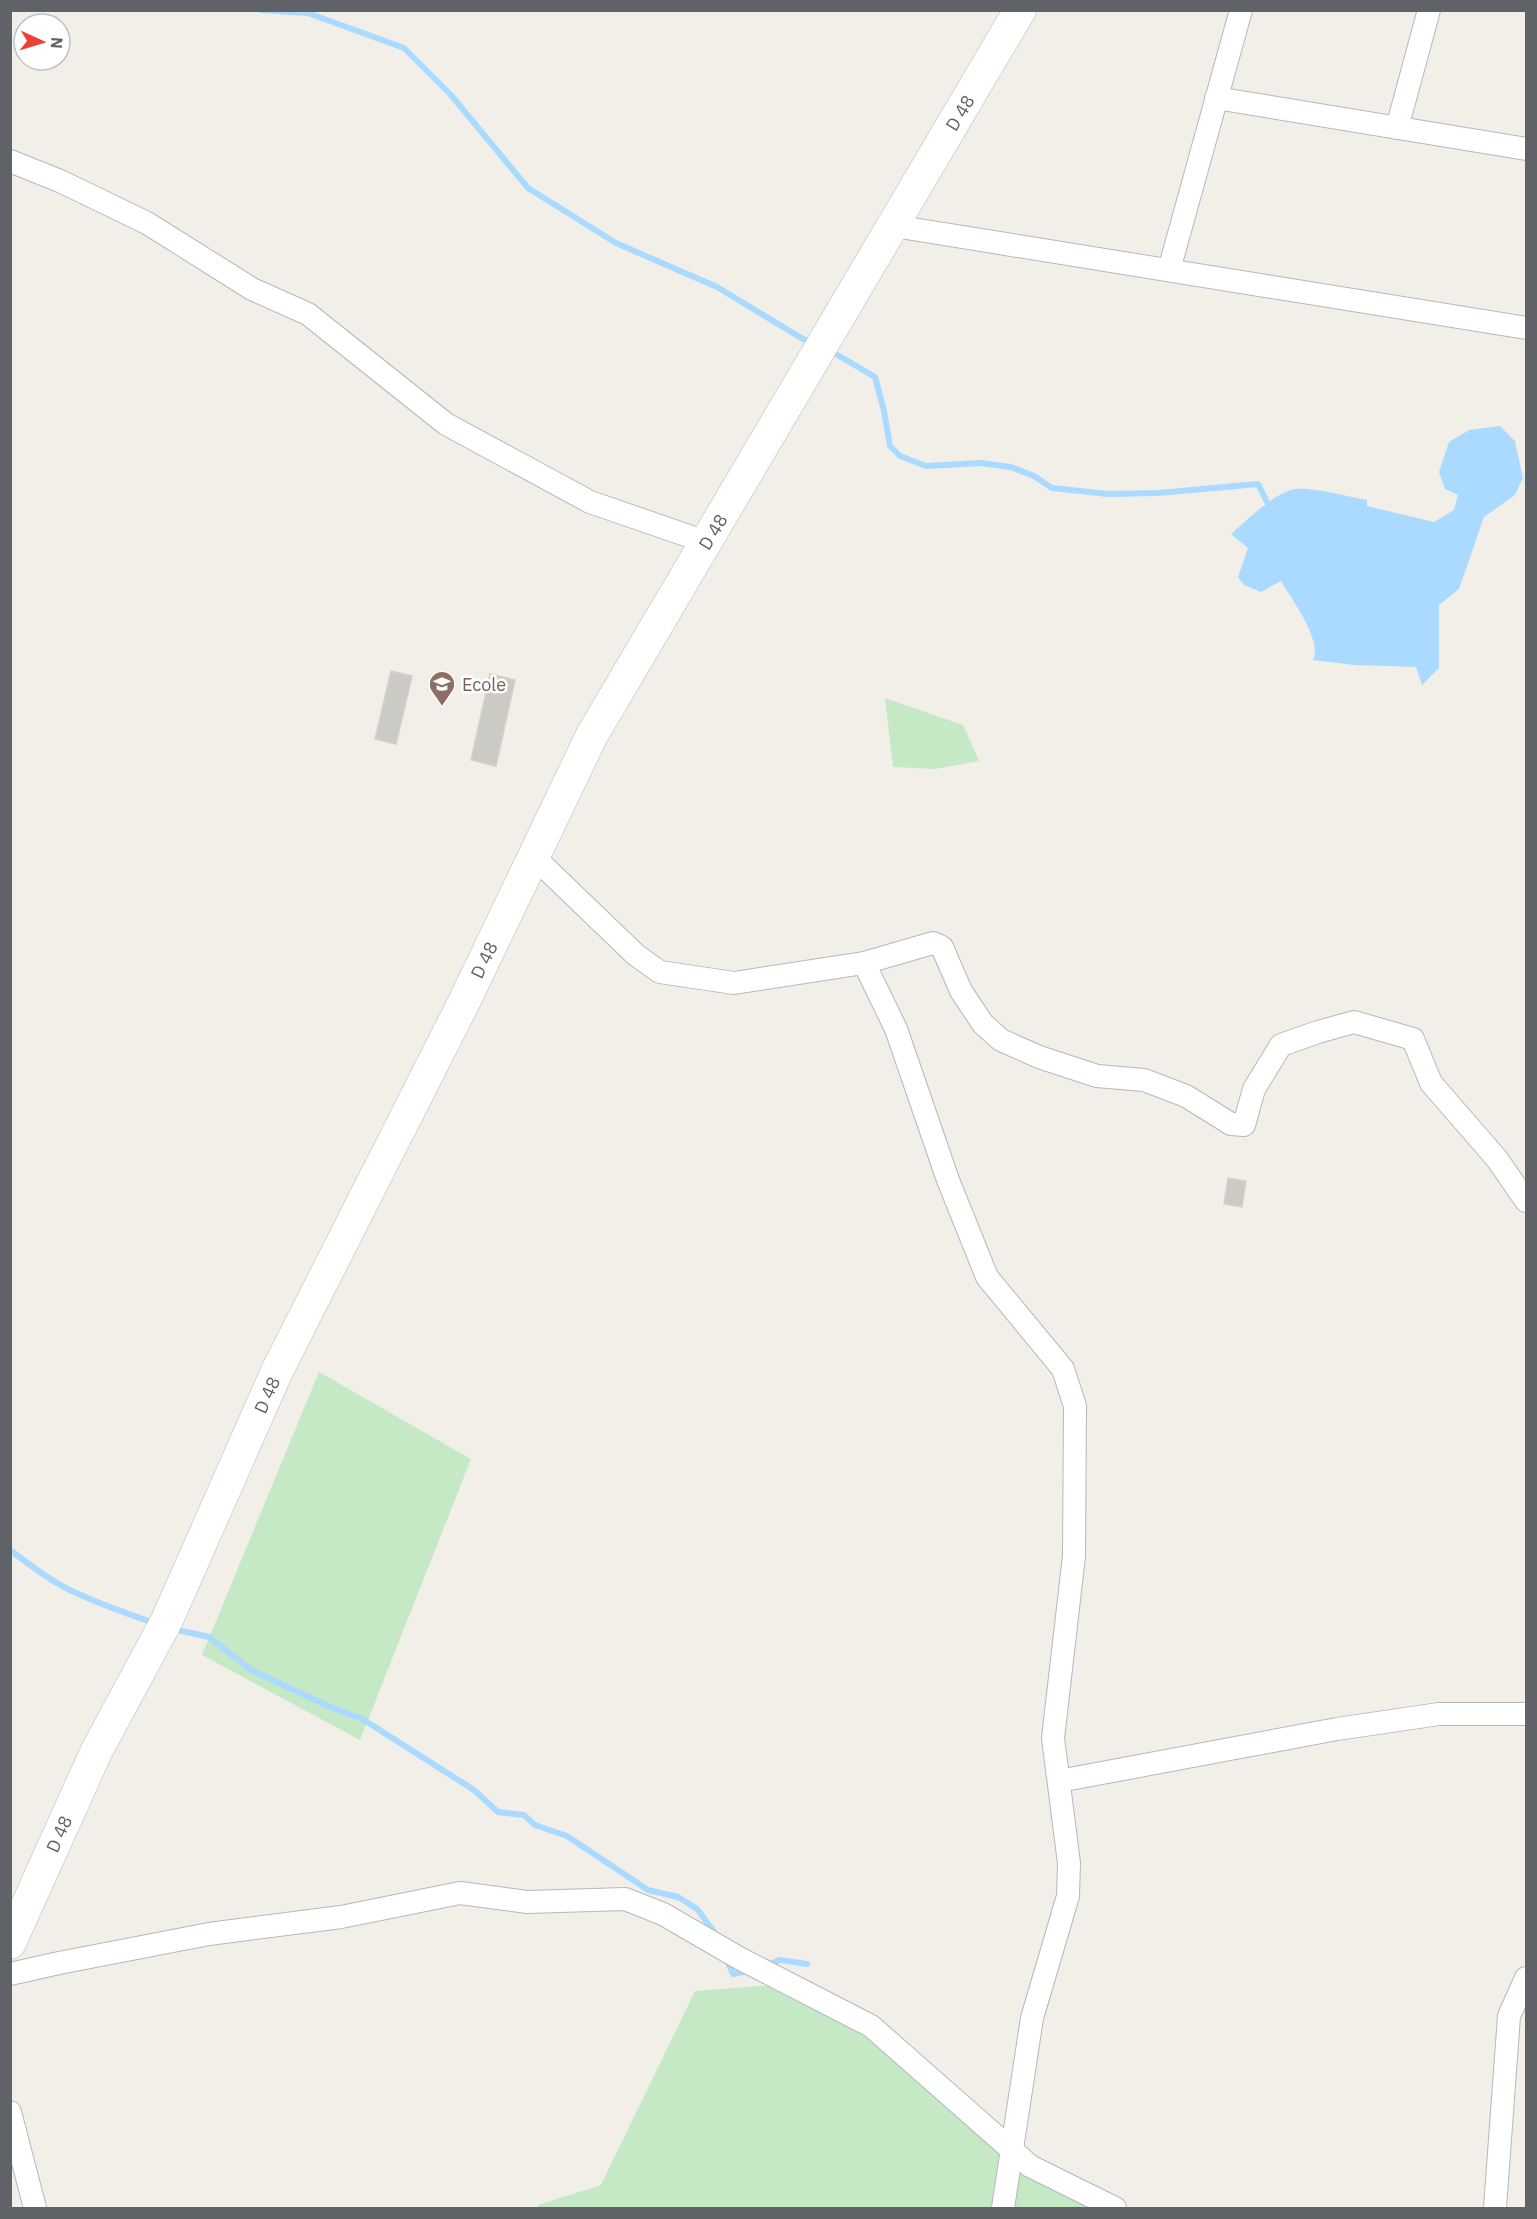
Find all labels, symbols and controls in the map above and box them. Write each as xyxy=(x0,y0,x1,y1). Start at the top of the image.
north arrow xyxy=(12,12,72,72)
text: N xyxy=(47,37,67,50)
street label: D 48 xyxy=(940,91,980,135)
street label: D 48 xyxy=(693,510,733,554)
school or university icon: Ecole xyxy=(427,669,457,707)
place label: Ecole xyxy=(462,673,506,696)
street label: D 48 xyxy=(465,938,503,982)
street label: D 48 xyxy=(249,1373,285,1417)
street label: D 48 xyxy=(41,1812,77,1856)

